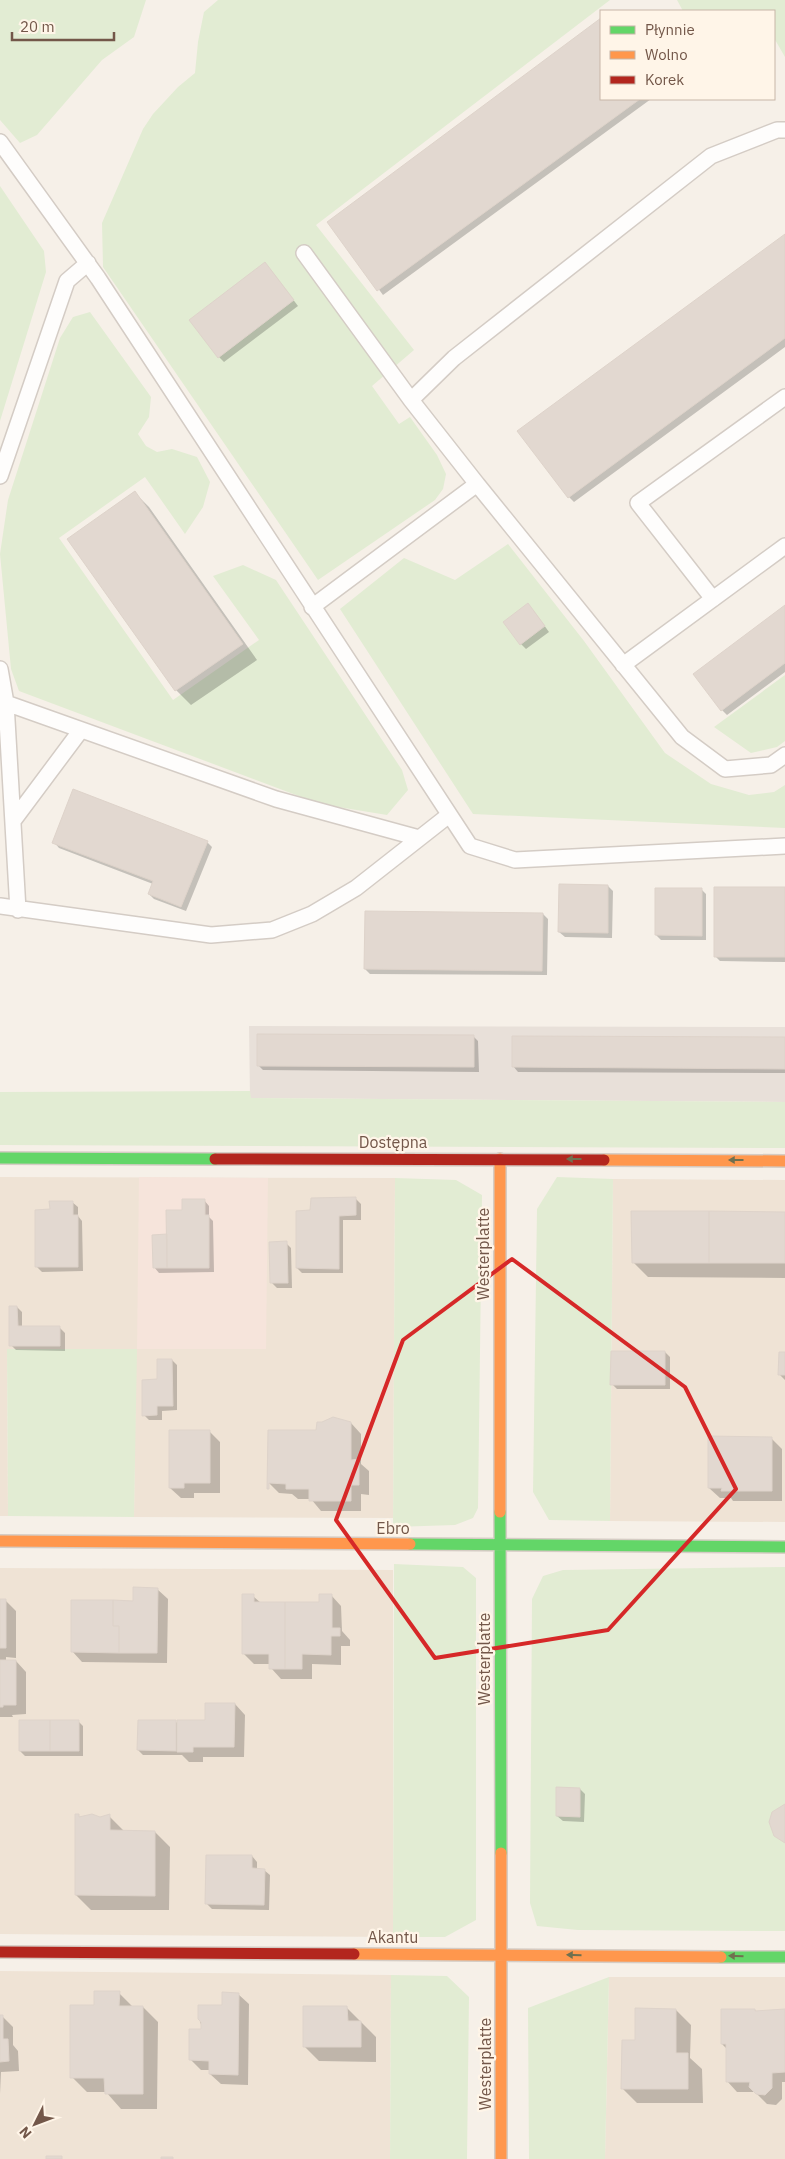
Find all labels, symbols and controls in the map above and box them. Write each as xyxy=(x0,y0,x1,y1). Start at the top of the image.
scale bar xyxy=(12,10,115,42)
legend xyxy=(600,10,775,100)
text: 20 m xyxy=(20,17,55,36)
text: Płynnie xyxy=(645,20,695,39)
text: Wolno xyxy=(645,45,688,64)
text: Korek xyxy=(645,70,684,89)
street label: Dostępna xyxy=(359,1132,428,1152)
one-way arrow xyxy=(566,1155,582,1163)
one-way arrow xyxy=(728,1156,744,1164)
street label: Westerplatte xyxy=(473,1207,493,1300)
street label: Ebro xyxy=(376,1518,410,1538)
street label: Westerplatte xyxy=(474,1612,494,1705)
street label: Akantu xyxy=(368,1927,418,1947)
one-way arrow xyxy=(566,1951,582,1959)
one-way arrow xyxy=(728,1952,744,1960)
street label: Westerplatte xyxy=(475,2017,495,2110)
north arrow xyxy=(10,2099,60,2149)
text: N xyxy=(15,2123,35,2142)

